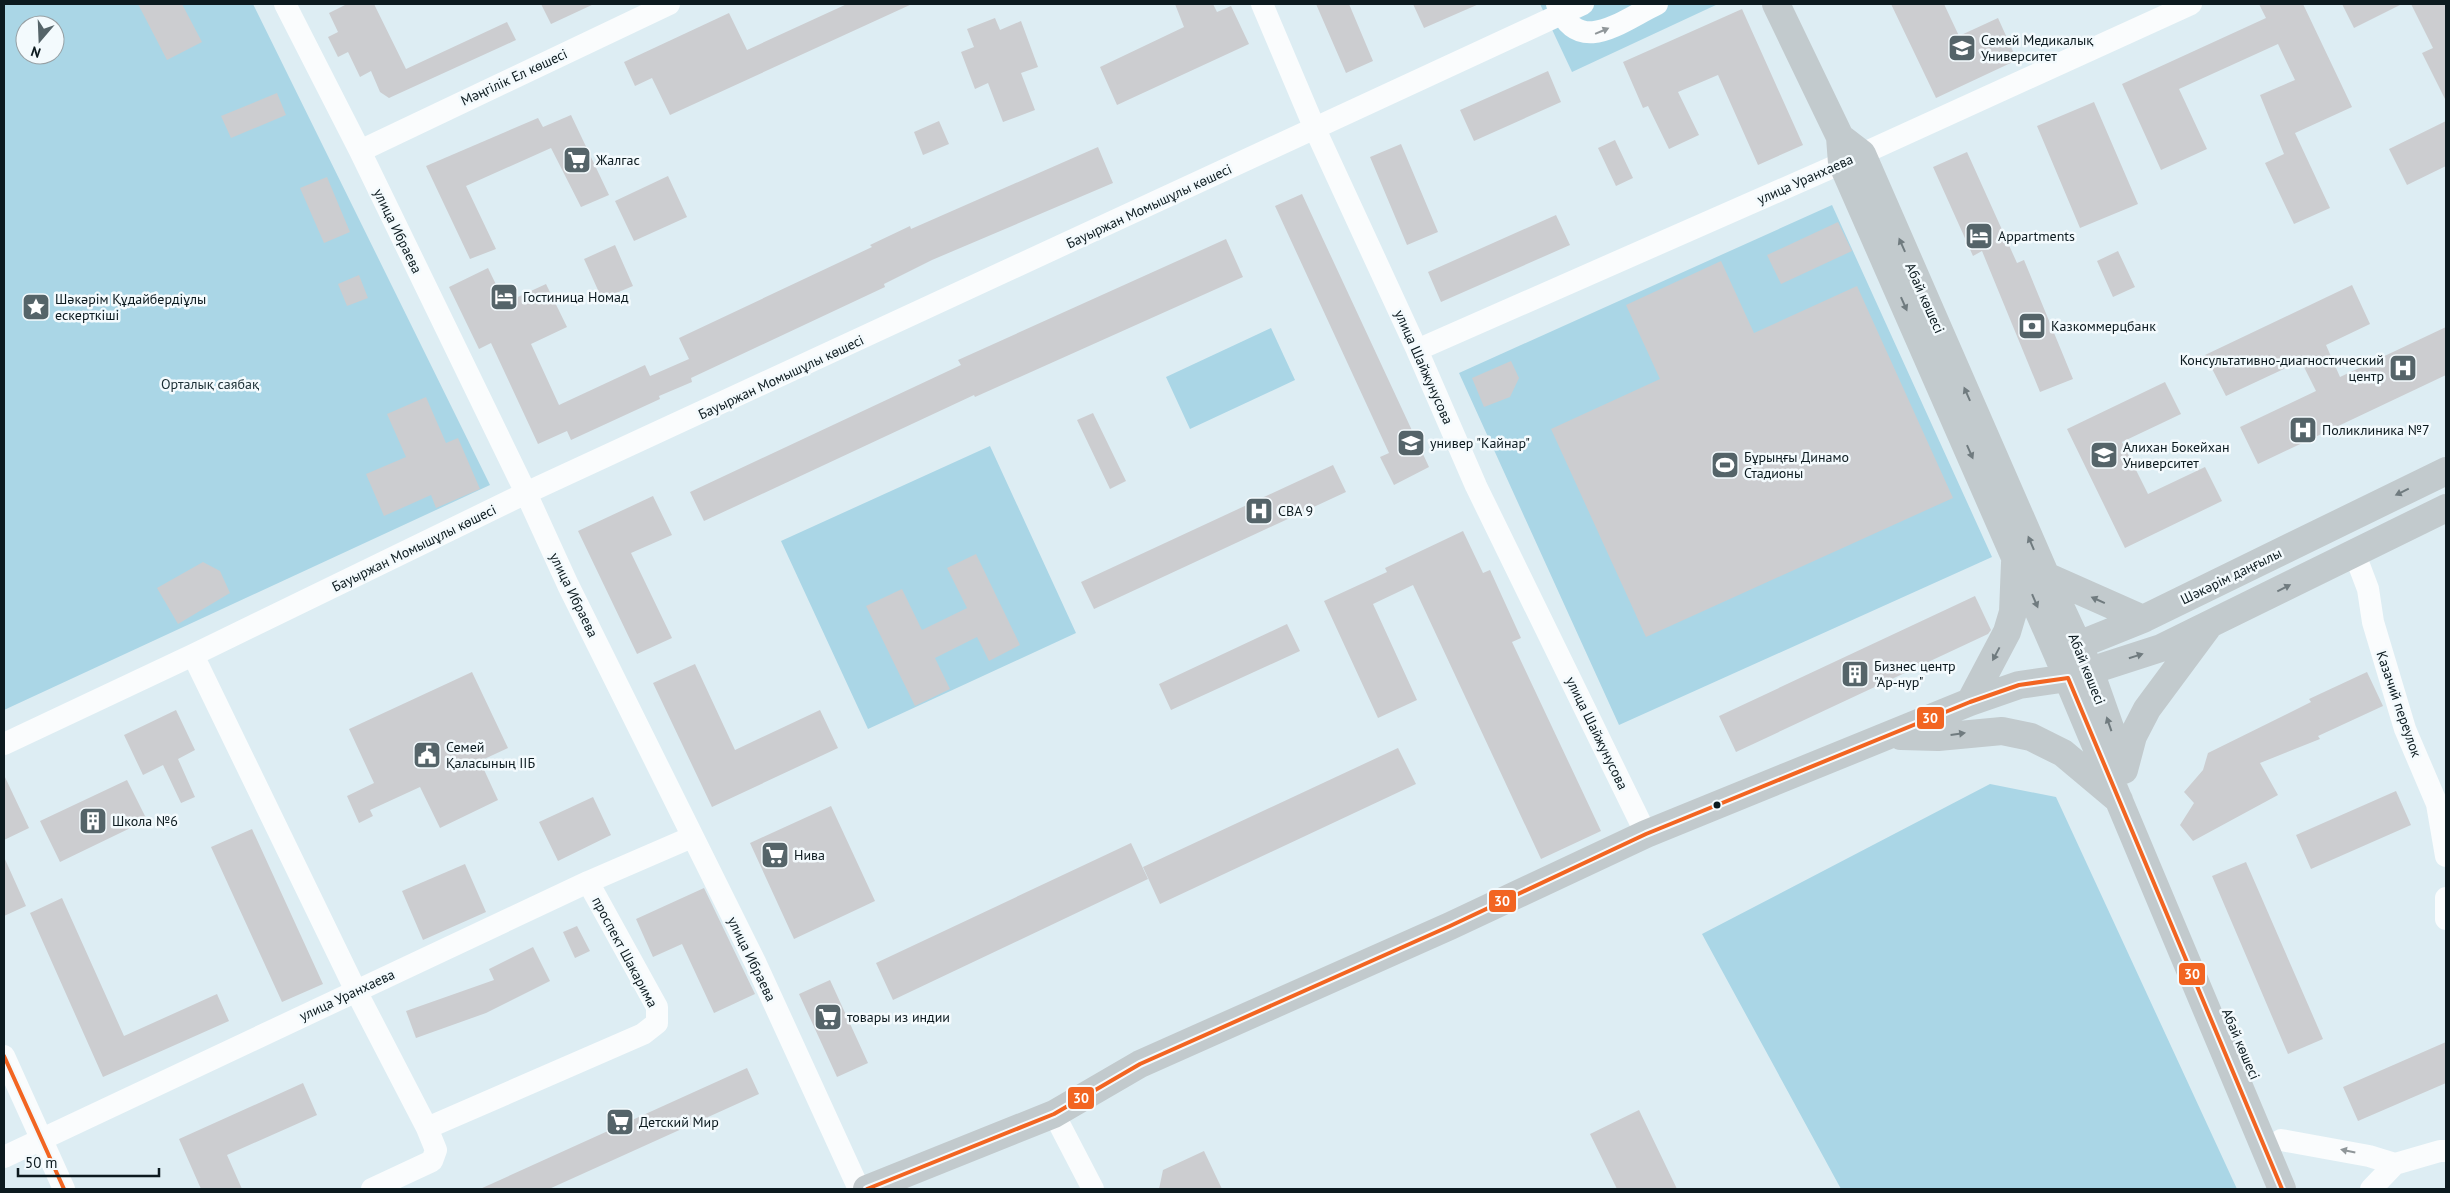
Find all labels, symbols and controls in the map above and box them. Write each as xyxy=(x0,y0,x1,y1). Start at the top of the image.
north arrow xyxy=(15,15,65,65)
one-way arrow xyxy=(1594,26,1609,35)
place label: Семей Медикалық Университет xyxy=(1981,31,2093,65)
school or university icon: Семей Медикалық Университет xyxy=(1947,33,1977,63)
text: N xyxy=(28,42,43,62)
street label: Мәңгілік Ел көшесі xyxy=(458,44,570,110)
supermarket icon: Жалгас xyxy=(562,145,592,175)
street label: улица Уранхаева xyxy=(1754,150,1856,208)
place label: Жалгас xyxy=(595,151,640,169)
street label: Бауыржан Момышұлы көшесі xyxy=(1063,160,1235,252)
street label: улица Ибраева xyxy=(370,186,426,276)
hotel icon: Appartments xyxy=(1964,221,1994,251)
place label: Appartments xyxy=(1998,227,2075,245)
one-way arrow xyxy=(1897,238,1905,252)
street label: Абай көшесі xyxy=(1901,260,1949,336)
hotel icon: Гостиница Номад xyxy=(489,282,519,312)
place label: Гостиница Номад xyxy=(523,288,629,306)
place label: Шәкәрім Құдайбердіұлы ескерткіші xyxy=(55,290,206,324)
place icon: Шәкәрім Құдайбердіұлы ескерткіші xyxy=(21,292,51,322)
one-way arrow xyxy=(1901,296,1909,311)
street label: улица Шайжунусова xyxy=(1391,307,1457,427)
bank icon: Казкоммерцбанк xyxy=(2017,311,2047,341)
place label: Казкоммерцбанк xyxy=(2051,317,2156,335)
street label: Бауыржан Момышұлы көшесі xyxy=(695,331,867,423)
place label: Консультативно-диагностический центр xyxy=(2180,351,2384,385)
hospital icon: Консультативно-диагностический центр xyxy=(2388,353,2418,383)
park label: Орталық саябақ xyxy=(161,375,259,393)
one-way arrow xyxy=(1962,387,1970,401)
hospital icon: Поликлиника №7 xyxy=(2288,415,2318,445)
place label: Поликлиника №7 xyxy=(2322,421,2430,439)
school or university icon: универ "Кайнар" xyxy=(1396,428,1426,458)
place label: универ "Кайнар" xyxy=(1430,434,1530,452)
place label: Алихан Бокейхан Университет xyxy=(2123,438,2229,472)
school or university icon: Алихан Бокейхан Университет xyxy=(2089,440,2119,470)
one-way arrow xyxy=(1966,445,1974,459)
place label: Бұрыңғы Динамо Стадионы xyxy=(1744,448,1849,482)
sports icon: Бұрыңғы Динамо Стадионы xyxy=(1710,450,1740,480)
one-way arrow xyxy=(2395,488,2410,497)
hospital icon: СВА 9 xyxy=(1244,496,1274,526)
street label: Бауыржан Момышұлы көшесі xyxy=(329,500,499,596)
place label: СВА 9 xyxy=(1278,502,1313,520)
one-way arrow xyxy=(2027,536,2035,550)
street label: Шәкәрім даңғылы xyxy=(2177,544,2285,608)
street label: улица Ибраева xyxy=(546,550,602,640)
one-way arrow xyxy=(2276,584,2291,592)
one-way arrow xyxy=(2032,594,2040,608)
one-way arrow xyxy=(2091,595,2105,603)
street label: Абай көшесі xyxy=(2065,631,2109,707)
one-way arrow xyxy=(1992,647,2000,661)
street label: Казачий переулок xyxy=(2372,649,2426,760)
one-way arrow xyxy=(2129,651,2144,659)
place label: Бизнес центр "Ар-нур" xyxy=(1874,657,1956,691)
building icon: Бизнес центр "Ар-нур" xyxy=(1840,659,1870,689)
street label: улица Шайжунусова xyxy=(1562,674,1632,792)
line badge: 30 xyxy=(1916,706,1945,730)
text: 30 xyxy=(1922,709,1938,727)
one-way arrow xyxy=(2105,717,2112,732)
one-way arrow xyxy=(1950,730,1966,738)
place label: Семей Қаласының ІІБ xyxy=(446,738,535,772)
public building icon: Семей Қаласының ІІБ xyxy=(412,740,442,770)
unlabelled marker xyxy=(1712,800,1722,810)
building icon: Школа №6 xyxy=(78,806,108,836)
place label: Школа №6 xyxy=(112,812,178,830)
supermarket icon: Нива xyxy=(760,840,790,870)
place label: Нива xyxy=(794,846,825,864)
line badge: 30 xyxy=(1488,889,1517,913)
text: 30 xyxy=(1494,892,1510,910)
street label: проспект Шакарима xyxy=(588,893,662,1011)
street label: улица Ибраева xyxy=(724,914,780,1004)
line badge: 30 xyxy=(2178,962,2206,986)
street label: улица Уранхаева xyxy=(296,965,398,1025)
text: 30 xyxy=(2184,965,2200,983)
supermarket icon: товары из индии xyxy=(813,1002,843,1032)
street label: Абай көшесі xyxy=(2218,1006,2264,1082)
place label: товары из индии xyxy=(847,1008,950,1026)
line badge: 30 xyxy=(1067,1086,1095,1110)
text: 30 xyxy=(1073,1089,1089,1107)
supermarket icon: Детский Мир xyxy=(605,1107,635,1137)
place label: Детский Мир xyxy=(639,1113,719,1131)
scale bar xyxy=(18,1146,159,1178)
one-way arrow xyxy=(2340,1147,2356,1155)
text: 50 m xyxy=(25,1153,58,1172)

